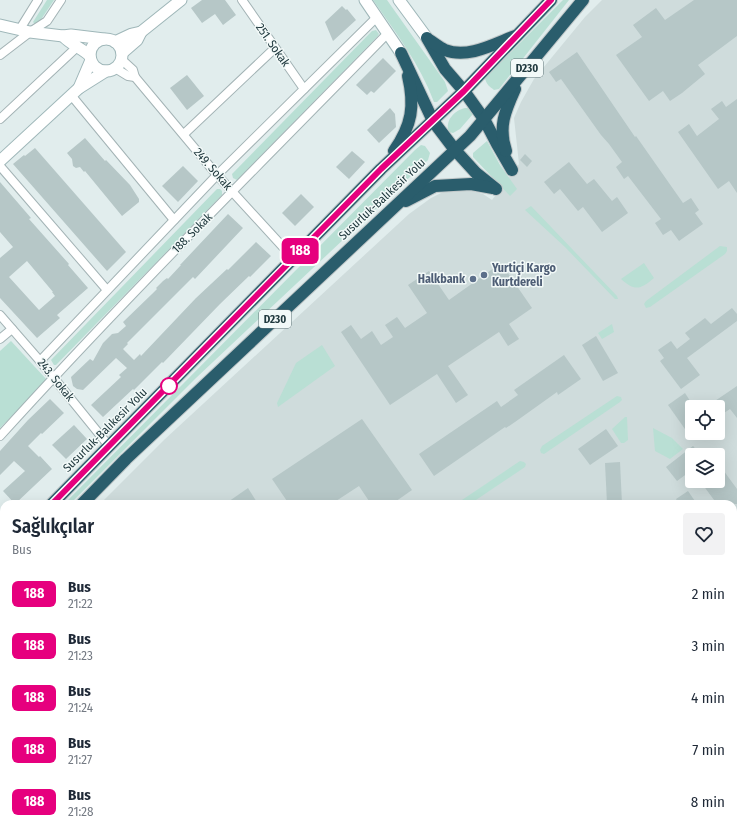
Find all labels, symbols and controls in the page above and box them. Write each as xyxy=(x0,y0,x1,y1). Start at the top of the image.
street label: 251. Sokak xyxy=(253,21,293,70)
road number: D230 xyxy=(511,59,543,77)
street label: 249. Sokak xyxy=(191,145,235,193)
street label: Susurluk-Balıkesir Yolu xyxy=(336,155,428,243)
street label: 188. Sokak xyxy=(169,210,215,256)
line badge: 188 xyxy=(277,238,323,264)
text: 188 xyxy=(290,242,310,259)
place label: Yurtiçi Kargo Kurtdereli xyxy=(491,261,556,289)
marker: Yurtiçi Kargo Kurtdereli xyxy=(479,270,489,280)
place label: Halkbank xyxy=(418,272,466,286)
marker: Halkbank xyxy=(468,274,478,284)
road number: D230 xyxy=(259,310,291,328)
street label: 243. Sokak xyxy=(35,356,78,404)
unlabelled marker xyxy=(160,377,178,395)
street label: Susurluk-Balıkesir Yolu xyxy=(60,385,150,475)
map controls xyxy=(685,400,725,488)
button: locate xyxy=(685,400,725,440)
button: layers xyxy=(685,448,725,488)
button: heart xyxy=(683,513,725,555)
text: Sağlıkçılar xyxy=(12,515,94,538)
text: Bus xyxy=(12,542,31,557)
text: Bus xyxy=(68,578,91,596)
text: 188 xyxy=(24,585,44,602)
text: 2 min xyxy=(692,585,725,603)
text: 21:22 xyxy=(68,596,93,611)
text: Bus xyxy=(68,630,91,648)
text: 188 xyxy=(24,637,44,654)
text: 3 min xyxy=(691,637,725,655)
text: 21:23 xyxy=(68,648,93,663)
text: Bus xyxy=(68,682,91,700)
text: 188 xyxy=(24,689,44,706)
text: 4 min xyxy=(691,689,725,707)
text: 21:24 xyxy=(68,700,93,715)
text: Bus xyxy=(68,734,91,752)
text: 188 xyxy=(24,741,44,758)
text: 7 min xyxy=(692,741,725,759)
text: 21:27 xyxy=(68,752,92,767)
text: Bus xyxy=(68,786,91,804)
text: 188 xyxy=(24,793,44,810)
text: 8 min xyxy=(691,793,725,811)
text: 21:28 xyxy=(68,804,94,819)

